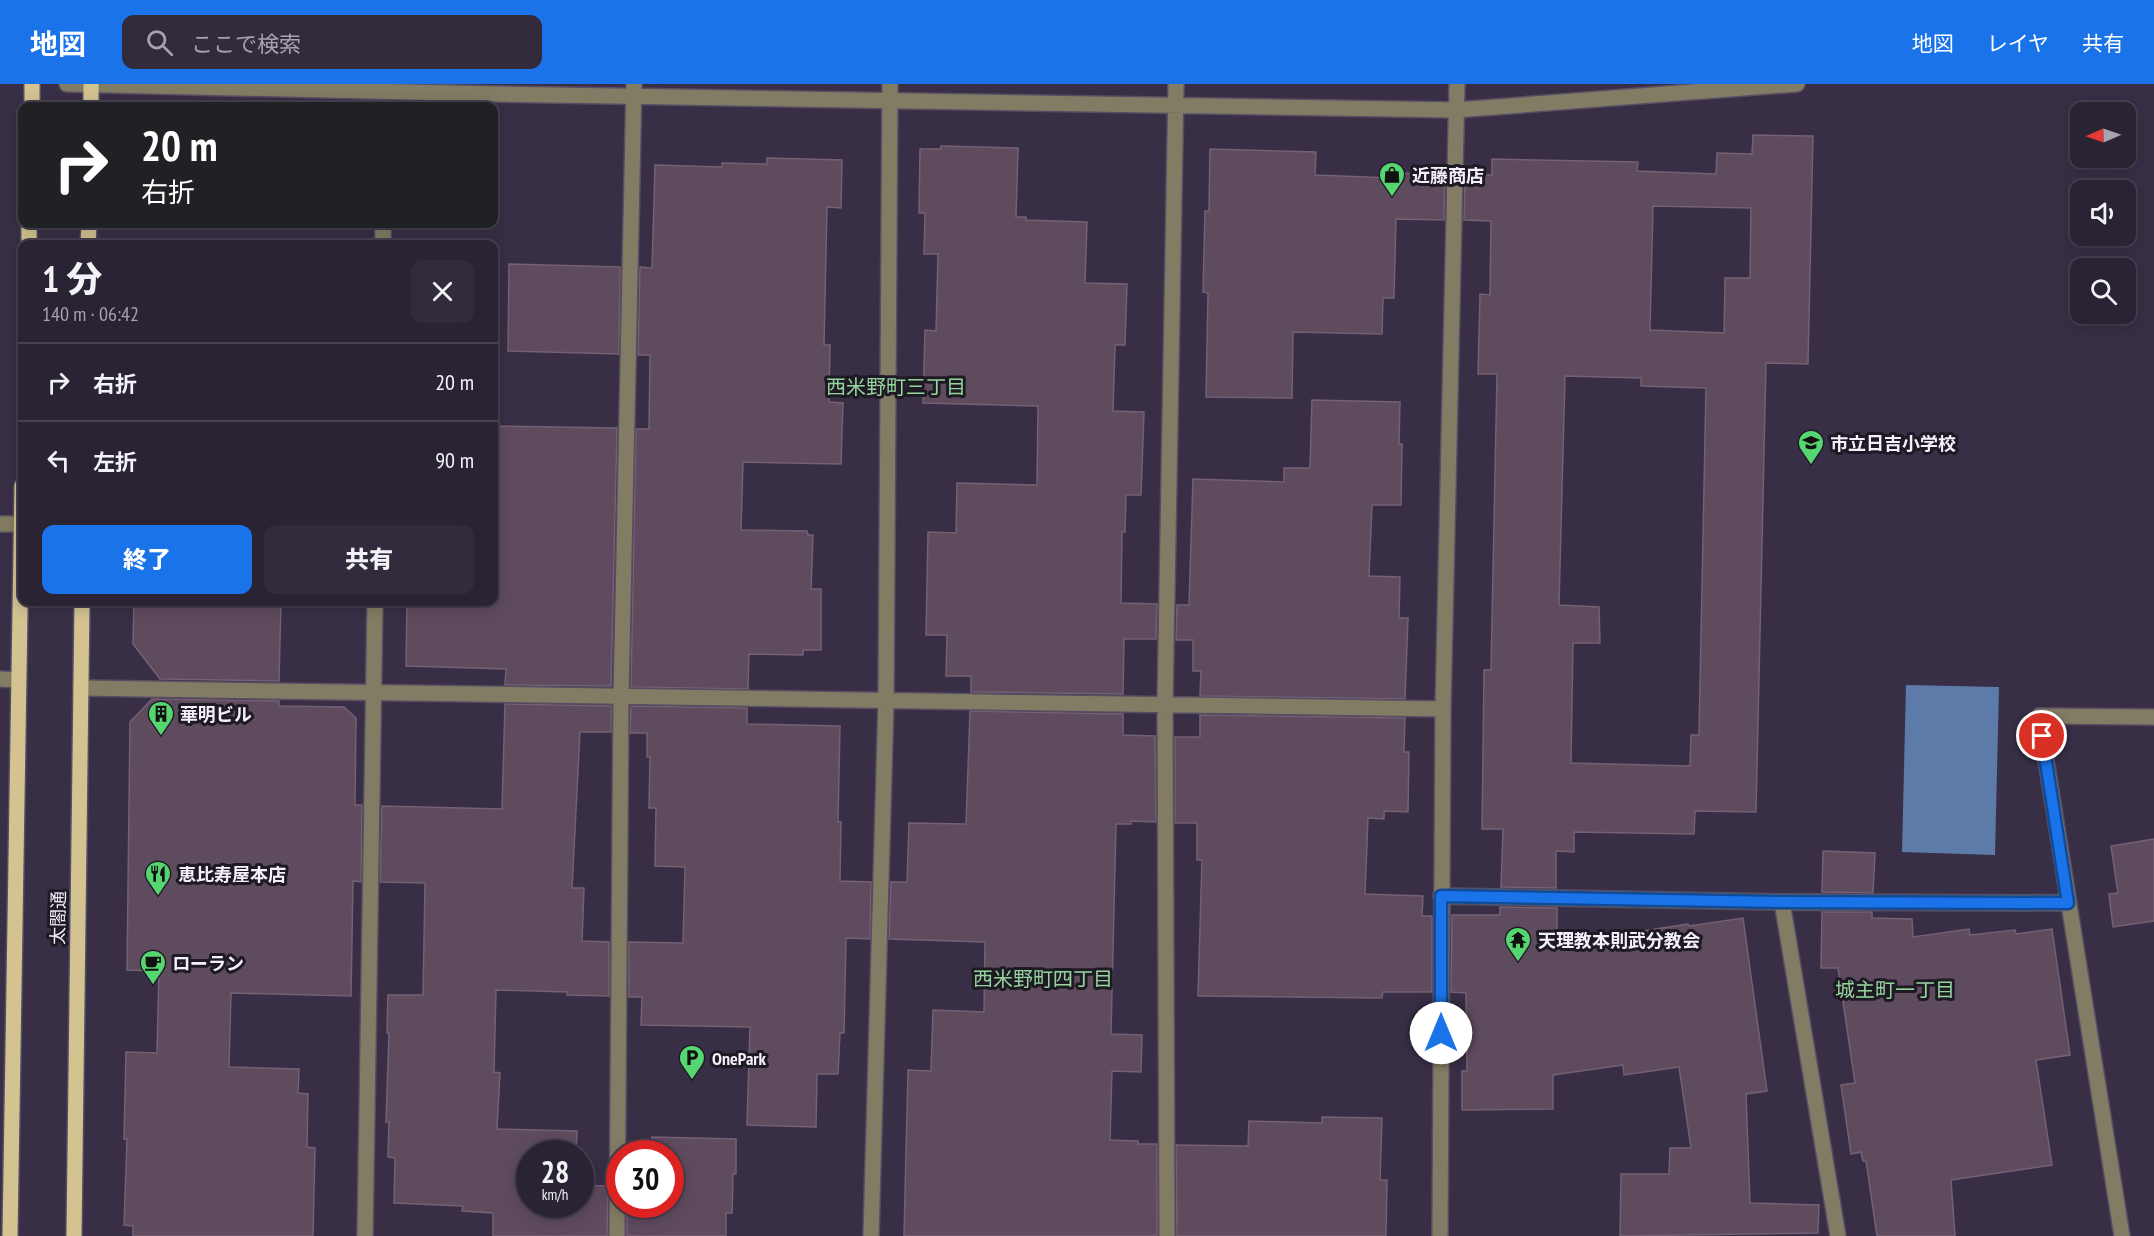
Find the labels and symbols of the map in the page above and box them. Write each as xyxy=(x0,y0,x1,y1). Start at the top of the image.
north arrow xyxy=(2070,102,2136,168)
shop icon: 近藤商店 xyxy=(1377,160,1407,198)
place label: 近藤商店 xyxy=(1412,164,1484,187)
district label: 西米野町三丁目 xyxy=(826,374,966,400)
school or university icon: 市立日吉小学校 xyxy=(1796,428,1826,466)
place label: 市立日吉小学校 xyxy=(1830,432,1956,455)
building icon: 華明ビル xyxy=(146,699,176,737)
place label: 華明ビル xyxy=(180,703,252,726)
pin xyxy=(2016,710,2067,761)
restaurant icon: 恵比寿屋本店 xyxy=(143,859,173,897)
place label: 恵比寿屋本店 xyxy=(178,863,286,886)
street label: 太閤通 xyxy=(46,891,70,945)
temple icon: 天理教本則武分教会 xyxy=(1503,925,1533,963)
place label: 天理教本則武分教会 xyxy=(1538,929,1700,952)
cafe icon: ローラン xyxy=(138,948,168,986)
place label: ローラン xyxy=(172,952,244,975)
district label: 西米野町四丁目 xyxy=(973,966,1113,992)
district label: 城主町一丁目 xyxy=(1835,977,1955,1003)
position arrow xyxy=(1409,1001,1473,1065)
parking icon: OnePark xyxy=(677,1043,707,1081)
place label: OnePark xyxy=(712,1047,767,1070)
speed limit sign: 30 xyxy=(606,1140,684,1218)

